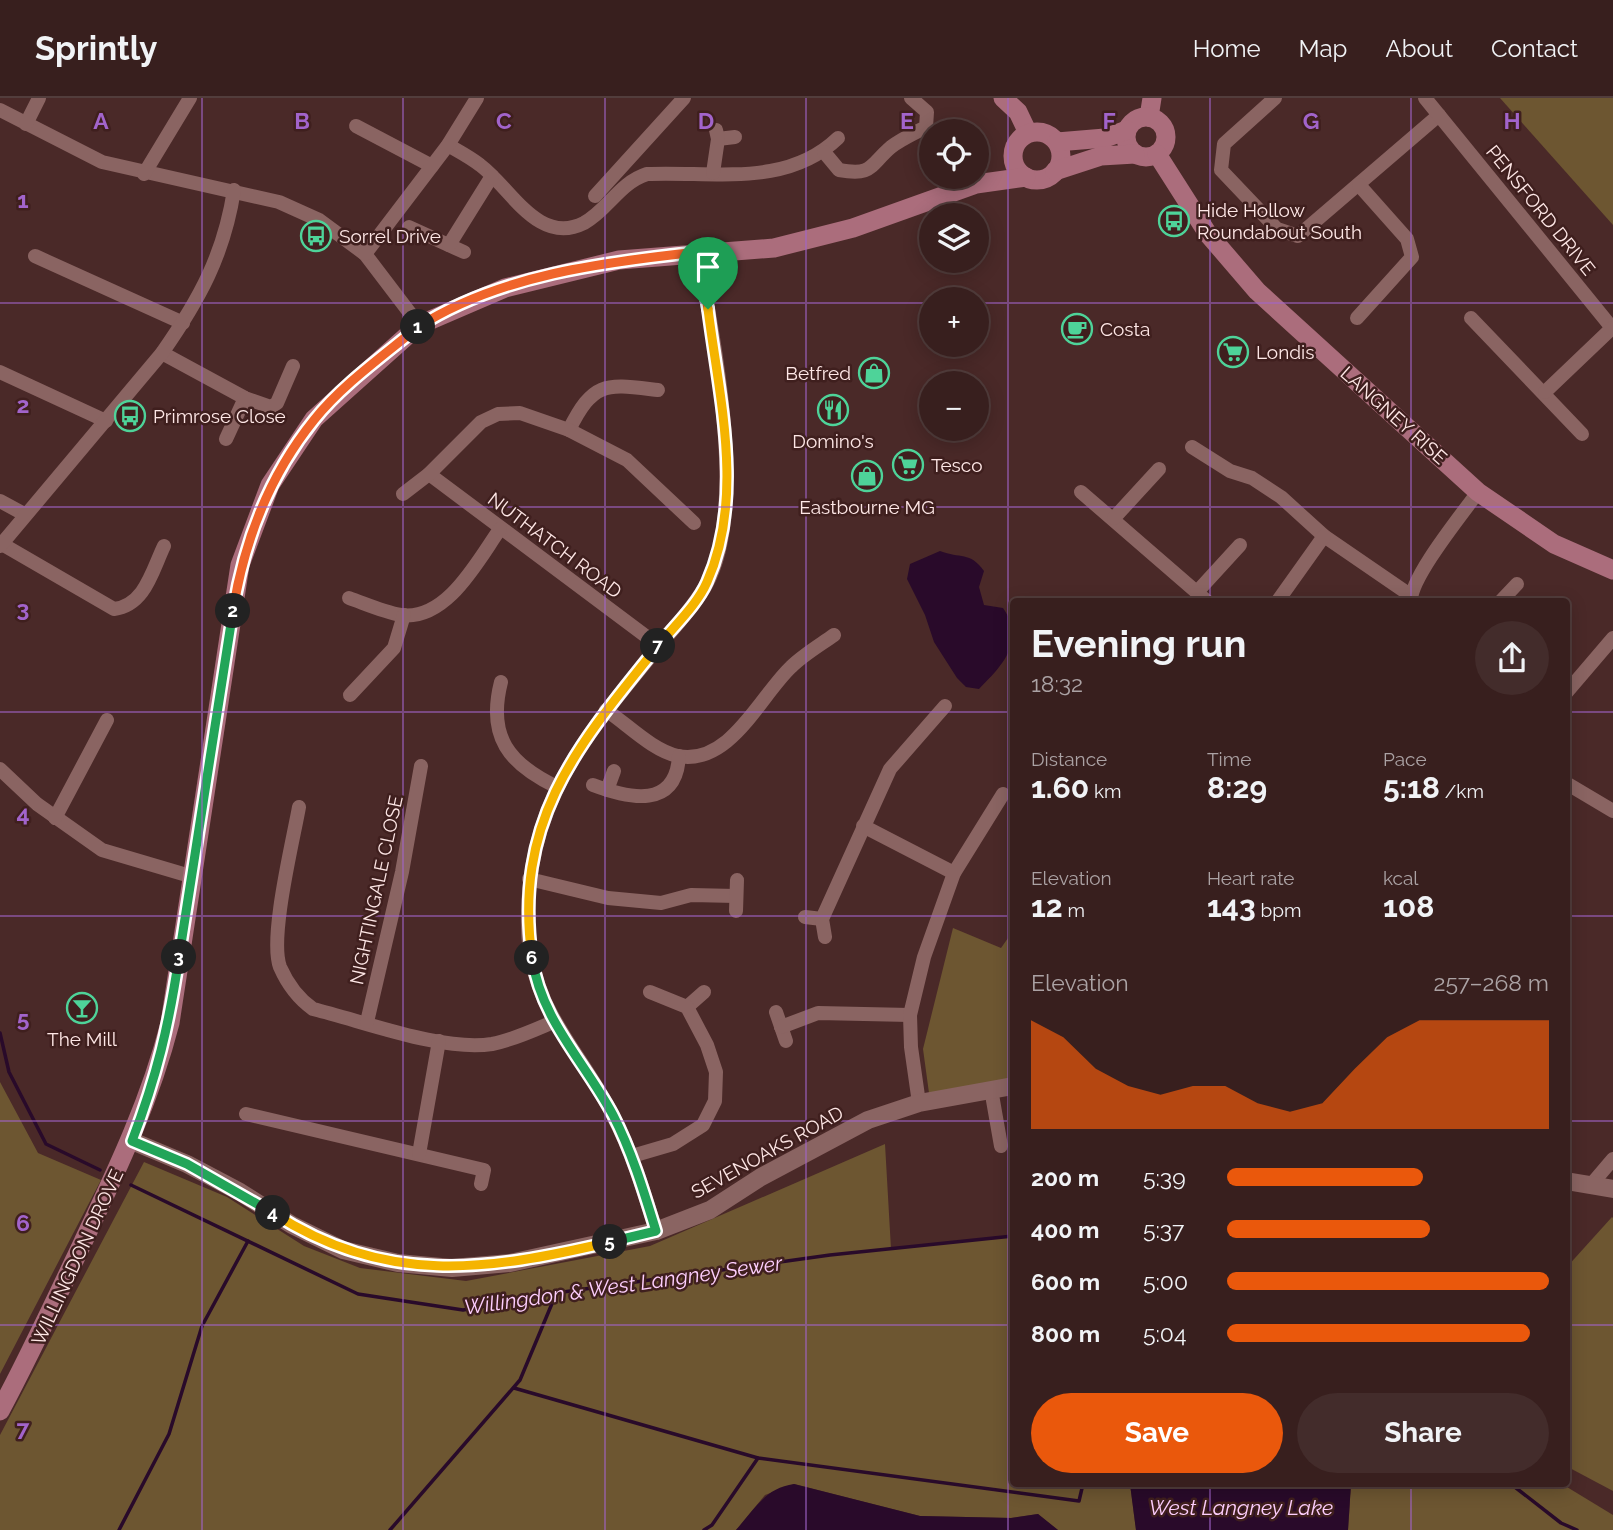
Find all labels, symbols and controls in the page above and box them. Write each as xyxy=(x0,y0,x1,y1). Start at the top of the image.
text: Sprintly xyxy=(35,29,158,68)
text: Home xyxy=(1193,34,1261,63)
text: Map xyxy=(1299,34,1347,63)
text: About xyxy=(1385,34,1453,63)
text: Contact xyxy=(1491,34,1578,63)
text: A xyxy=(93,107,109,134)
text: B xyxy=(294,107,310,134)
text: C xyxy=(496,107,512,134)
text: D xyxy=(698,107,714,134)
text: E xyxy=(900,107,914,134)
text: F xyxy=(1102,107,1116,134)
text: G xyxy=(1303,107,1319,134)
text: H xyxy=(1503,107,1521,134)
map controls xyxy=(919,119,989,441)
button: locate xyxy=(919,119,989,189)
street label: PENSFORD DRIVE xyxy=(1482,141,1600,279)
text: 1 xyxy=(17,186,29,213)
place label: Hide Hollow Roundabout South xyxy=(1197,199,1362,243)
button: layers xyxy=(919,203,989,273)
bus stop icon: Hide Hollow Roundabout South xyxy=(1157,204,1191,238)
bus stop icon: Sorrel Drive xyxy=(299,219,333,253)
place label: Sorrel Drive xyxy=(339,225,441,247)
pin xyxy=(678,237,738,309)
icon: arrive xyxy=(689,248,727,286)
button: + xyxy=(919,287,989,357)
pin: 1 xyxy=(400,310,436,344)
cafe icon: Costa xyxy=(1060,312,1094,346)
text: 1 xyxy=(413,315,422,337)
place label: Costa xyxy=(1100,318,1150,340)
supermarket icon: Londis xyxy=(1216,335,1250,369)
place label: Londis xyxy=(1256,341,1314,363)
shop icon: Betfred xyxy=(857,356,891,390)
place label: Betfred xyxy=(785,362,851,384)
street label: LANGNEY RISE xyxy=(1336,362,1452,468)
button: − xyxy=(919,371,989,441)
text: 2 xyxy=(17,391,29,418)
restaurant icon: Domino's xyxy=(816,393,850,427)
bus stop icon: Primrose Close xyxy=(113,399,147,433)
place label: Primrose Close xyxy=(153,405,286,427)
place label: Domino's xyxy=(792,430,874,452)
supermarket icon: Tesco xyxy=(891,448,925,482)
place label: Tesco xyxy=(931,454,982,476)
shop icon: Eastbourne MG xyxy=(850,459,884,493)
street label: NUTHATCH ROAD xyxy=(484,488,626,602)
place label: Eastbourne MG xyxy=(799,496,935,518)
pin: 2 xyxy=(216,594,250,628)
text: 3 xyxy=(17,595,29,622)
text: 2 xyxy=(227,599,238,621)
text: Evening run xyxy=(1031,621,1246,666)
button: share xyxy=(1475,621,1549,695)
pin: 7 xyxy=(640,628,676,664)
text: 7 xyxy=(652,634,663,656)
text: 18:32 xyxy=(1031,670,1083,697)
text: Distance xyxy=(1031,748,1107,770)
text: Time xyxy=(1207,748,1251,770)
text: Pace xyxy=(1383,748,1427,770)
text: 1.60 xyxy=(1031,770,1089,805)
text: 8:29 xyxy=(1207,770,1267,805)
text: 5:18 xyxy=(1383,770,1440,805)
text: km xyxy=(1089,780,1122,802)
text: /km xyxy=(1440,780,1484,802)
street label: NIGHTINGALE CLOSE xyxy=(345,793,407,987)
text: 4 xyxy=(16,800,30,827)
text: Elevation xyxy=(1031,867,1112,889)
text: Heart rate xyxy=(1207,867,1295,889)
text: kcal xyxy=(1383,867,1419,889)
text: 12 xyxy=(1031,889,1063,924)
text: 143 xyxy=(1207,889,1256,924)
text: 108 xyxy=(1383,889,1434,924)
text: m xyxy=(1063,899,1085,921)
text: bpm xyxy=(1256,899,1301,921)
pin: 3 xyxy=(162,940,196,974)
pin: 6 xyxy=(514,940,550,976)
text: 3 xyxy=(173,945,184,967)
text: 6 xyxy=(526,946,537,968)
text: Elevation xyxy=(1031,969,1129,996)
text: 257–268 m xyxy=(1433,969,1549,996)
bar icon: The Mill xyxy=(65,991,99,1025)
text: 5 xyxy=(17,1005,30,1032)
place label: The Mill xyxy=(47,1028,118,1050)
street label: SEVENOAKS ROAD xyxy=(687,1101,847,1203)
text: 200 m xyxy=(1031,1164,1099,1191)
text: 5:39 xyxy=(1143,1164,1186,1191)
street label: WILLINGDON DROVE xyxy=(27,1166,127,1348)
pin: 4 xyxy=(256,1196,290,1230)
text: 4 xyxy=(267,1201,278,1223)
text: 6 xyxy=(16,1209,30,1236)
text: 400 m xyxy=(1031,1216,1099,1243)
text: 5:37 xyxy=(1143,1216,1184,1243)
pin: 5 xyxy=(592,1224,628,1260)
text: 5 xyxy=(604,1230,615,1252)
water label: Willingdon & West Langney Sewer xyxy=(462,1250,784,1320)
text: 600 m xyxy=(1031,1268,1100,1295)
text: 5:00 xyxy=(1143,1268,1188,1295)
text: 800 m xyxy=(1031,1320,1100,1347)
text: 5:04 xyxy=(1143,1320,1187,1347)
button: Save xyxy=(1031,1393,1283,1473)
button: Share xyxy=(1297,1393,1549,1473)
text: 7 xyxy=(17,1414,30,1441)
water label: West Langney Lake xyxy=(1149,1495,1333,1520)

